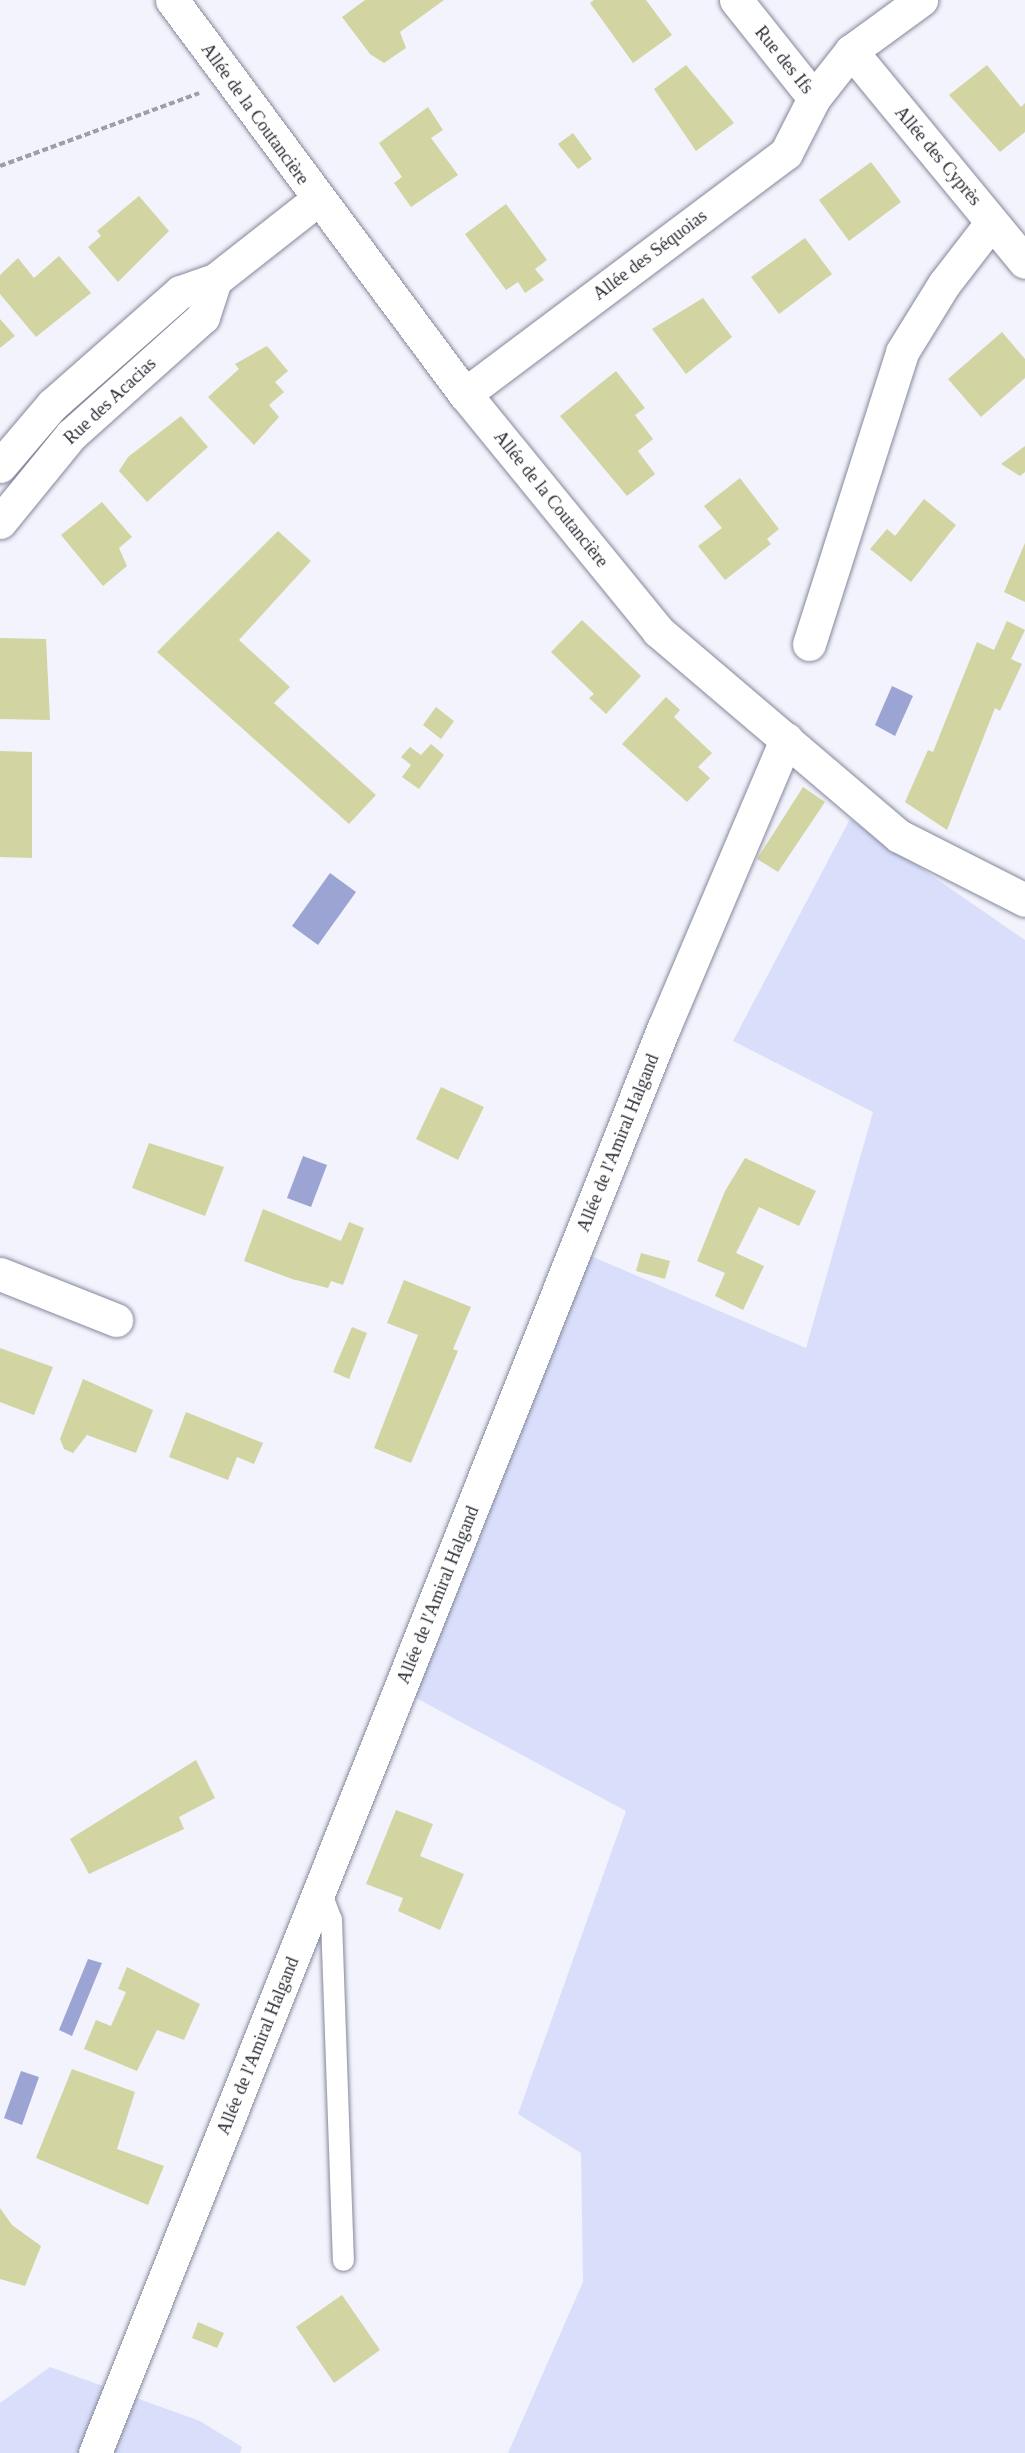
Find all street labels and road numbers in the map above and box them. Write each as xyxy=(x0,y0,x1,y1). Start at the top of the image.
street label: Rue des Ifs xyxy=(750,22,818,98)
street label: Allée de la Coutancière xyxy=(196,39,314,189)
street label: Allée des Cyprès xyxy=(890,102,986,210)
street label: Allée des Séquoias xyxy=(589,205,711,305)
street label: Rue des Acacias xyxy=(59,353,161,449)
street label: Allée de la Coutancière xyxy=(489,426,613,572)
street label: Allée de l'Amiral Halgand xyxy=(572,1051,664,1235)
street label: Allée de l'Amiral Halgand xyxy=(392,1503,484,1687)
street label: Allée de l'Amiral Halgand xyxy=(212,1954,304,2138)

